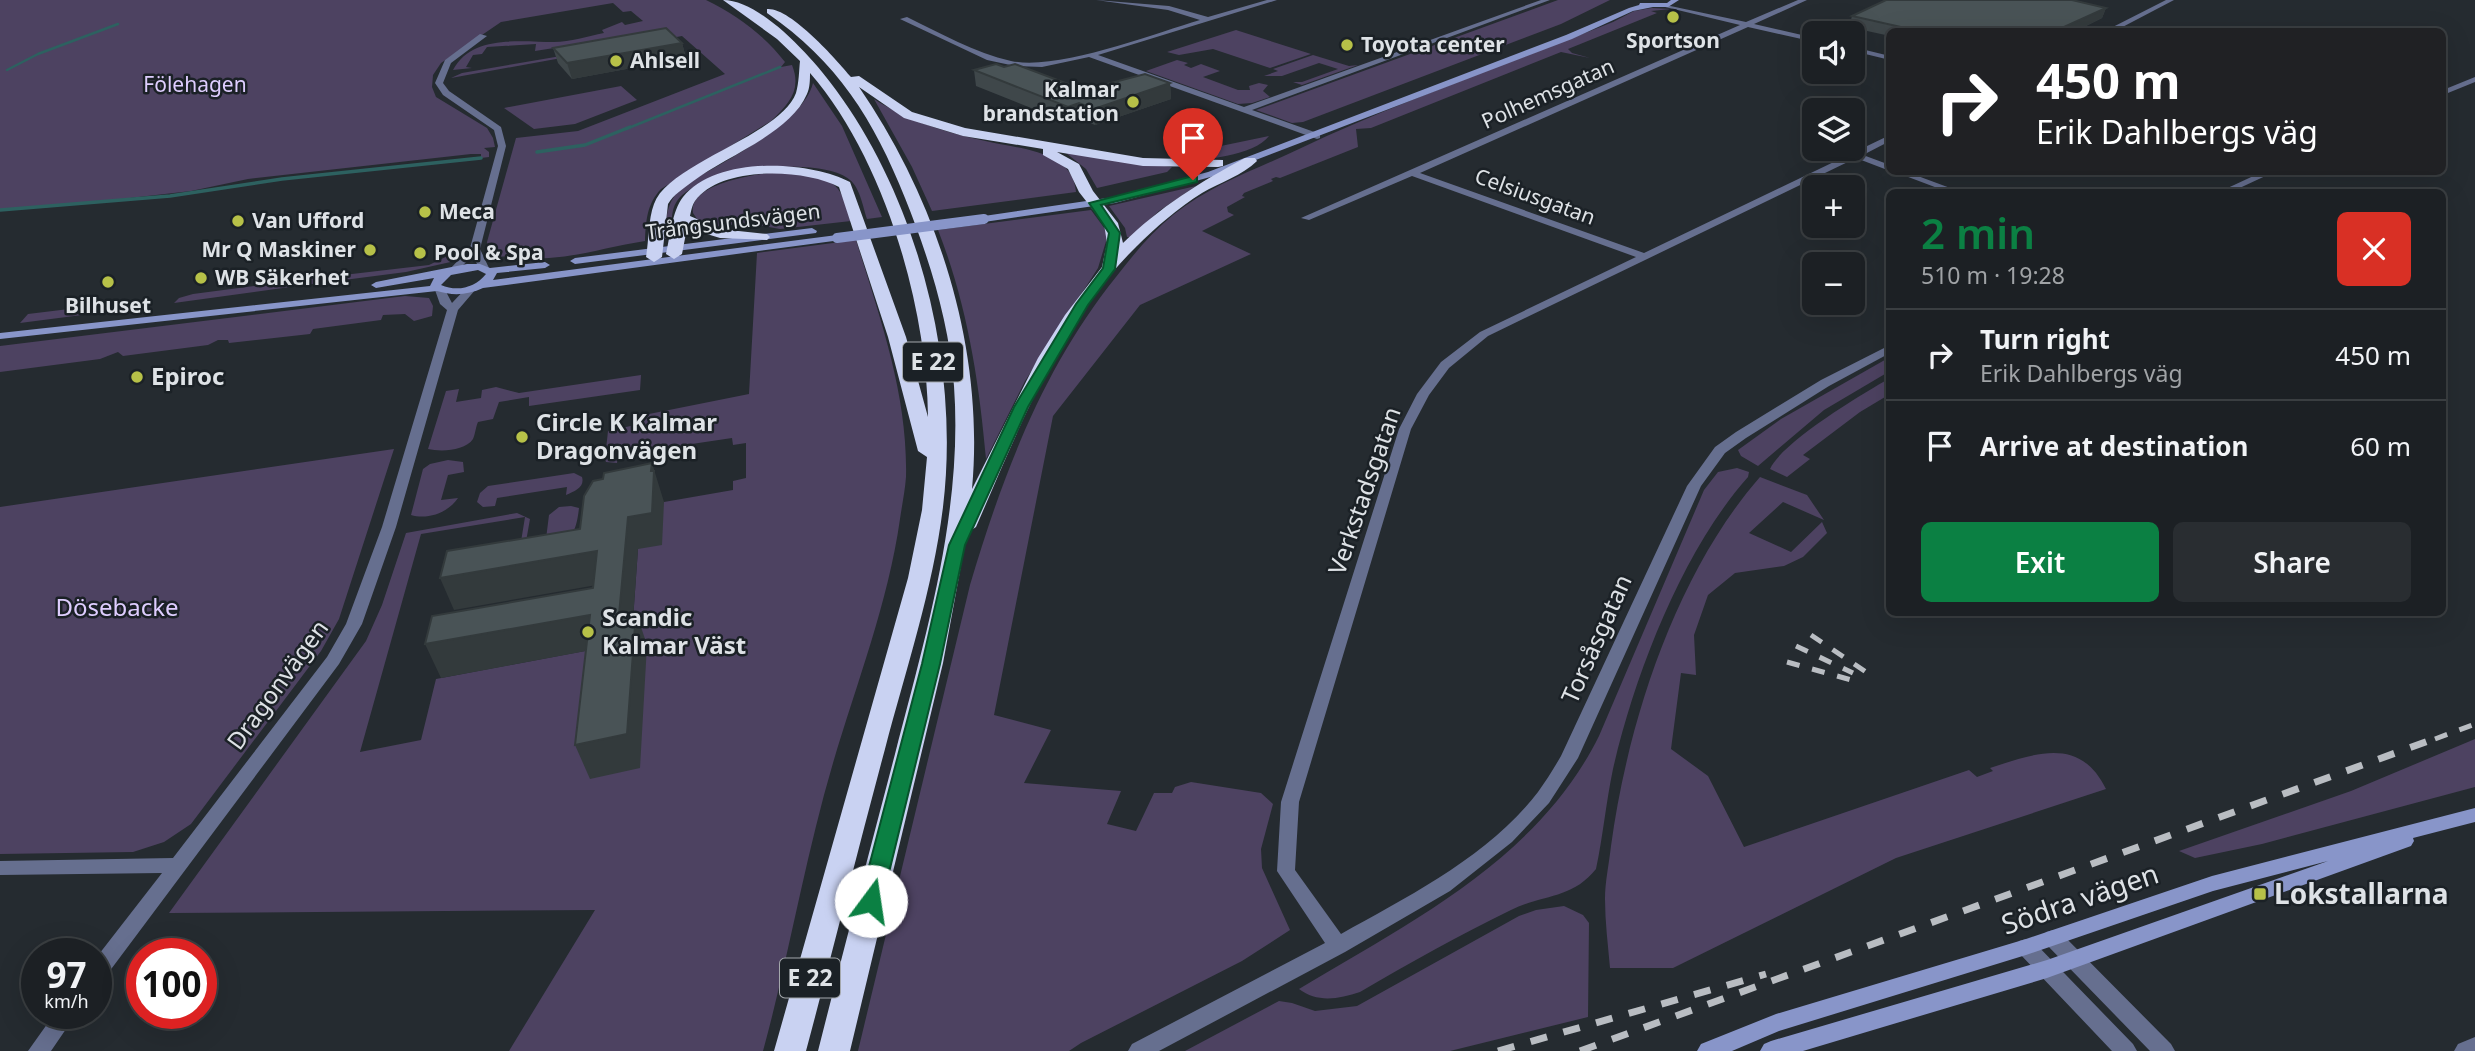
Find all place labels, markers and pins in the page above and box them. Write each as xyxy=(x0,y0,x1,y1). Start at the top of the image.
marker: Sportson xyxy=(1665,9,1681,25)
place label: Sportson xyxy=(1626,26,1720,54)
place label: Toyota center xyxy=(1361,30,1505,58)
marker: Toyota center xyxy=(1339,37,1355,53)
place label: Ahlsell xyxy=(630,46,700,74)
marker: Ahlsell xyxy=(608,53,624,69)
place label: Kalmar brandstation xyxy=(983,75,1120,127)
marker: Kalmar brandstation xyxy=(1125,94,1141,110)
pin xyxy=(1163,108,1223,180)
place label: Meca xyxy=(439,197,495,225)
marker: Meca xyxy=(417,204,433,220)
place label: Van Ufford xyxy=(252,206,364,234)
marker: Van Ufford xyxy=(230,213,246,229)
place label: Mr Q Maskiner xyxy=(201,235,357,263)
place label: Pool & Spa xyxy=(434,238,544,266)
marker: Mr Q Maskiner xyxy=(362,242,378,258)
marker: Pool & Spa xyxy=(412,245,428,261)
place label: WB Säkerhet xyxy=(215,263,349,291)
marker: WB Säkerhet xyxy=(193,270,209,286)
marker: Bilhuset xyxy=(100,274,116,290)
place label: Bilhuset xyxy=(65,291,151,319)
place label: Epiroc xyxy=(151,359,224,392)
marker: Epiroc xyxy=(129,369,145,385)
place label: Circle K Kalmar Dragonvägen xyxy=(536,405,717,466)
marker: Circle K Kalmar Dragonvägen xyxy=(514,429,530,445)
place label: Scandic Kalmar Väst xyxy=(602,600,746,661)
marker: Scandic Kalmar Väst xyxy=(580,624,596,640)
place label: Lokstallarna xyxy=(2274,874,2448,912)
marker: Lokstallarna xyxy=(2252,886,2268,902)

